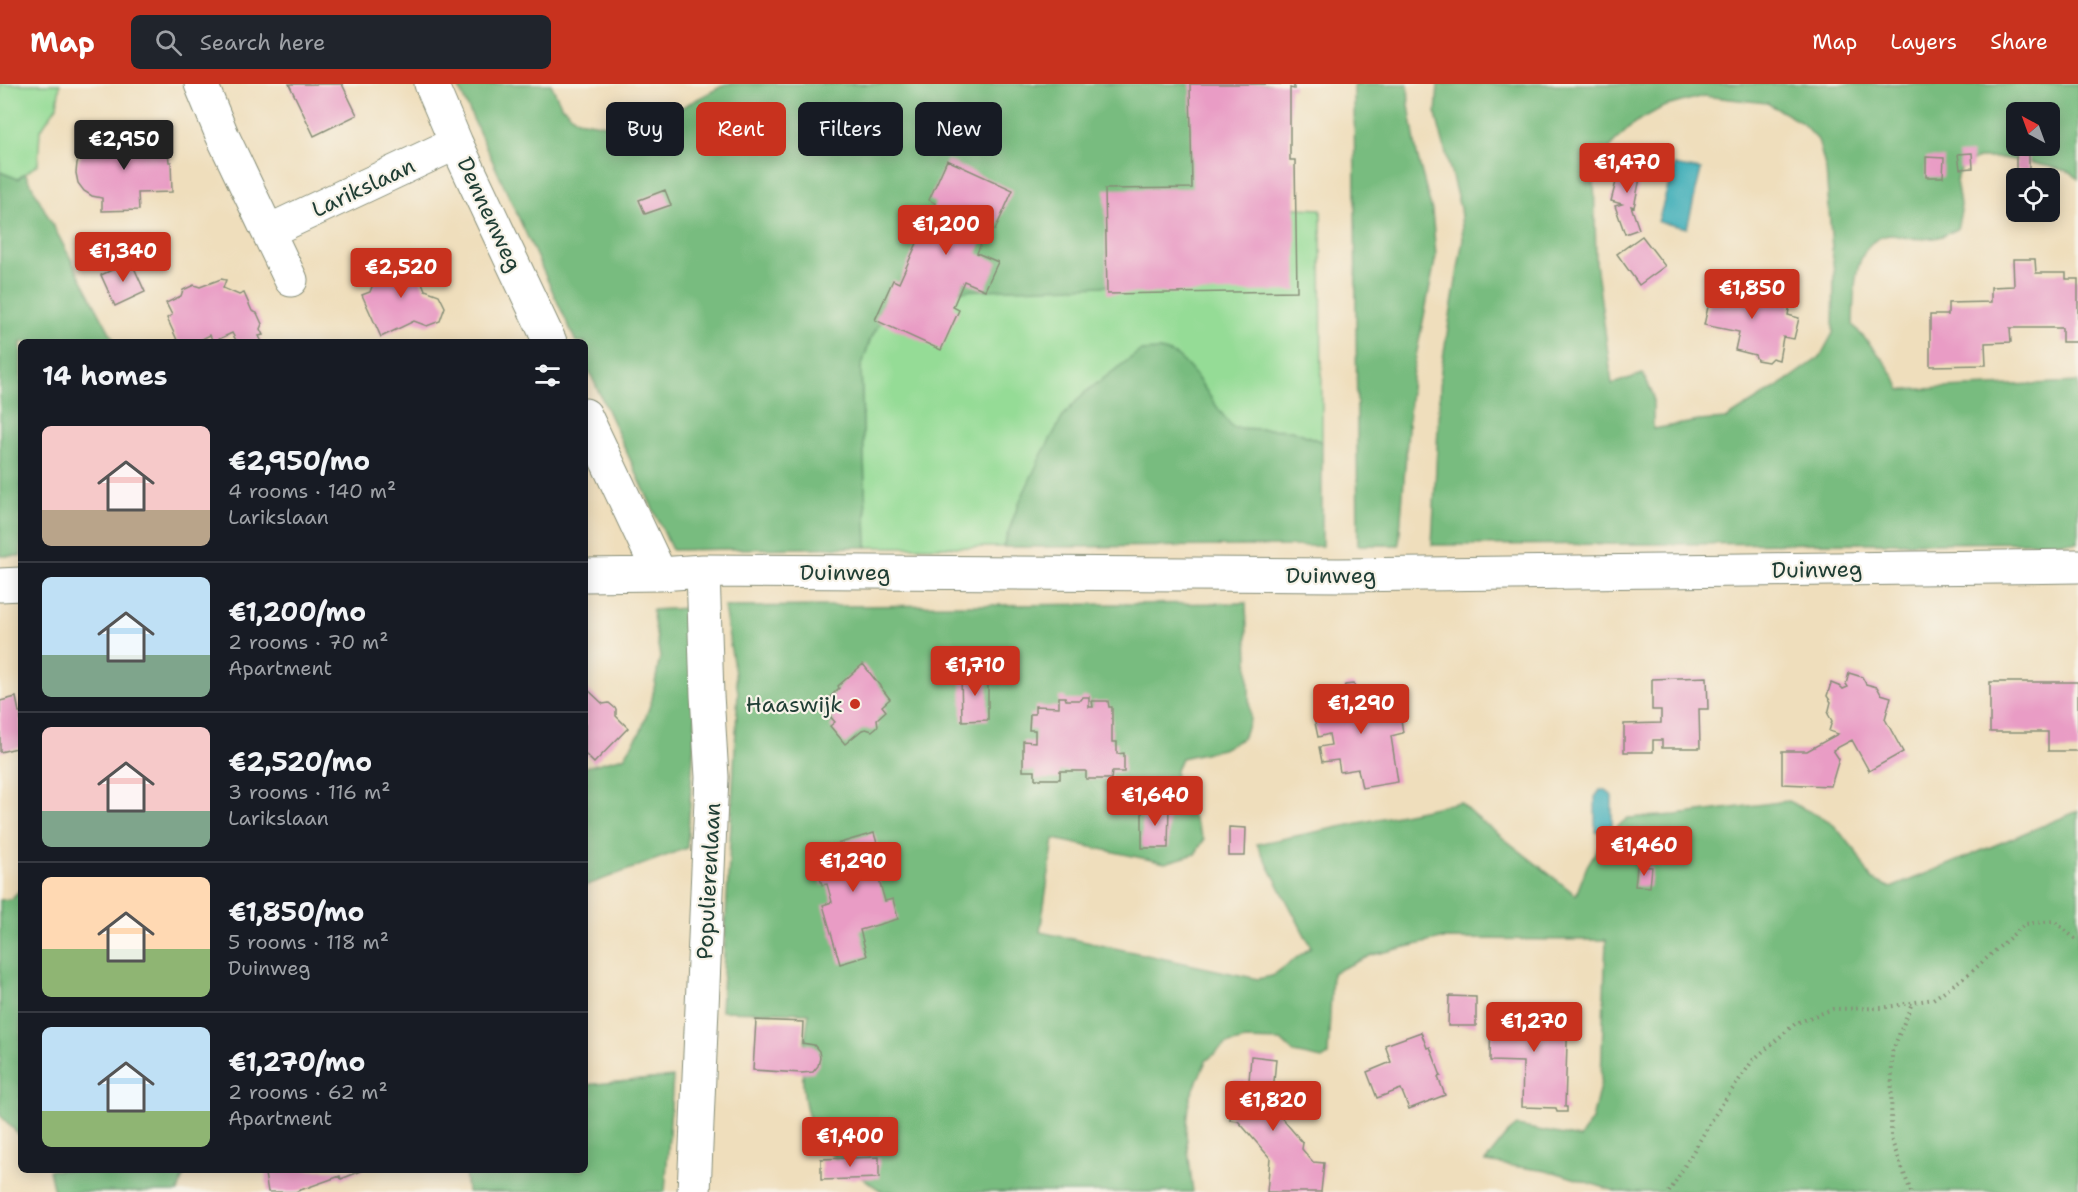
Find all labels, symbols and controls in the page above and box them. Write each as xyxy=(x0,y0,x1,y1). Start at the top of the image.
search box xyxy=(131,15,551,69)
text: Map xyxy=(30,23,95,61)
icon: search xyxy=(152,26,185,59)
text: Search here xyxy=(200,28,325,57)
text: Map xyxy=(1812,28,1857,56)
text: Layers xyxy=(1890,28,1957,56)
text: Share xyxy=(1990,28,2048,56)
chip: Buy xyxy=(606,102,684,156)
chip: Rent xyxy=(696,102,786,156)
chip: Filters xyxy=(798,102,903,156)
chip: New xyxy=(915,102,1002,156)
north arrow xyxy=(2006,102,2060,156)
map controls xyxy=(2006,102,2060,222)
pin: €2,950 xyxy=(75,120,173,171)
text: €2,950 xyxy=(88,126,160,152)
pin: €1,470 xyxy=(1578,143,1676,194)
text: €1,470 xyxy=(1594,149,1660,175)
street label: Larikslaan xyxy=(307,151,420,224)
street label: Dennenweg xyxy=(450,152,529,276)
button: locate xyxy=(2006,168,2060,222)
pin: €1,200 xyxy=(897,205,995,256)
text: €1,200 xyxy=(912,211,980,237)
pin: €1,340 xyxy=(74,232,172,283)
text: €1,340 xyxy=(89,238,157,264)
pin: €2,520 xyxy=(352,248,450,299)
text: €2,520 xyxy=(365,254,437,280)
pin: €1,850 xyxy=(1703,269,1801,320)
text: €1,850 xyxy=(1719,275,1786,301)
text: 14 homes xyxy=(42,358,168,393)
icon: filters xyxy=(531,359,564,392)
text: €2,950/mo xyxy=(228,443,370,478)
icon: home xyxy=(90,450,162,522)
text: 4 rooms · 140 m² xyxy=(228,478,396,504)
text: Larikslaan xyxy=(228,504,329,530)
street label: Duinweg xyxy=(1771,554,1863,585)
street label: Duinweg xyxy=(800,558,890,587)
street label: Duinweg xyxy=(1286,561,1376,590)
text: €1,200/mo xyxy=(228,594,366,629)
icon: home xyxy=(90,601,162,673)
text: 2 rooms · 70 m² xyxy=(228,629,389,655)
pin: €1,710 xyxy=(926,646,1024,697)
text: €1,710 xyxy=(945,652,1005,678)
text: Apartment xyxy=(228,655,332,681)
pin: €1,290 xyxy=(1312,684,1410,735)
place label: Haaswijk xyxy=(746,690,843,719)
text: €1,290 xyxy=(1327,690,1395,716)
marker: Haaswijk xyxy=(848,697,862,711)
text: €2,520/mo xyxy=(228,744,372,779)
icon: home xyxy=(90,751,162,823)
pin: €1,640 xyxy=(1106,776,1204,827)
text: 3 rooms · 116 m² xyxy=(228,779,390,805)
text: €1,640 xyxy=(1121,782,1189,808)
street label: Populierenlaan xyxy=(690,802,727,960)
text: Larikslaan xyxy=(228,805,329,831)
pin: €1,460 xyxy=(1595,826,1693,877)
text: €1,460 xyxy=(1610,832,1678,858)
pin: €1,290 xyxy=(804,842,902,893)
text: €1,290 xyxy=(819,848,887,874)
text: €1,850/mo xyxy=(228,894,365,929)
icon: home xyxy=(90,901,162,973)
text: 5 rooms · 118 m² xyxy=(228,929,389,955)
text: Duinweg xyxy=(228,955,311,981)
pin: €1,270 xyxy=(1485,1002,1583,1053)
text: €1,270 xyxy=(1500,1008,1568,1034)
text: €1,270/mo xyxy=(228,1044,365,1079)
icon: home xyxy=(90,1051,162,1123)
text: 2 rooms · 62 m² xyxy=(228,1079,388,1105)
pin: €1,820 xyxy=(1224,1081,1322,1132)
text: €1,820 xyxy=(1239,1087,1307,1113)
text: Apartment xyxy=(228,1105,332,1131)
pin: €1,400 xyxy=(801,1117,899,1168)
text: €1,400 xyxy=(816,1123,884,1149)

